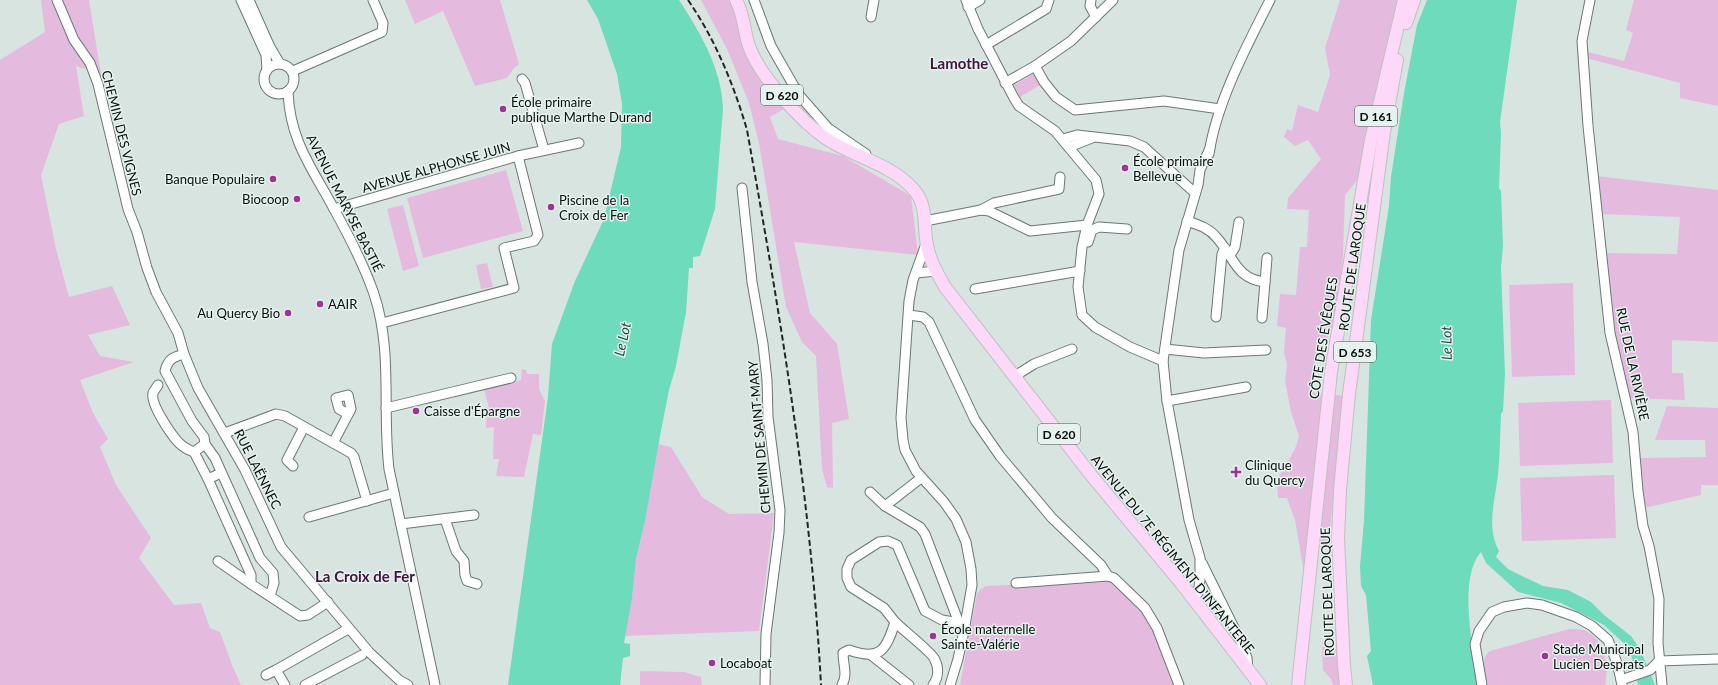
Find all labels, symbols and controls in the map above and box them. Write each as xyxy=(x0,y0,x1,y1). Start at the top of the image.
district label: Lamothe xyxy=(930,54,988,72)
street label: CHEMIN DES VIGNES xyxy=(99,69,145,197)
road number: D 620 xyxy=(761,85,803,105)
place label: École primaire publique Marthe Durand xyxy=(511,94,652,125)
marker: École primaire publique Marthe Durand xyxy=(498,104,508,114)
road number: D 161 xyxy=(1355,106,1397,126)
street label: AVENUE MARYSE BASTIÉ xyxy=(303,132,387,274)
street label: AVENUE ALPHONSE JUIN xyxy=(360,138,512,196)
place label: École primaire Bellevue xyxy=(1133,153,1214,184)
marker: École primaire Bellevue xyxy=(1120,163,1130,173)
place label: Banque Populaire xyxy=(165,171,265,187)
marker: Banque Populaire xyxy=(268,174,278,184)
place label: Biocoop xyxy=(242,191,289,207)
place label: Piscine de la Croix de Fer xyxy=(559,192,629,223)
marker: Biocoop xyxy=(292,194,302,204)
marker: Piscine de la Croix de Fer xyxy=(546,202,556,212)
street label: ROUTE DE LAROQUE xyxy=(1335,202,1369,332)
street label: CÔTE DES ÉVÊQUES xyxy=(1305,276,1341,400)
place label: AAIR xyxy=(328,296,358,312)
marker: AAIR xyxy=(315,299,325,309)
place label: Au Quercy Bio xyxy=(197,305,280,321)
street label: RUE DE LA RIVIÈRE xyxy=(1613,306,1653,422)
marker: Au Quercy Bio xyxy=(283,308,293,318)
water label: Le Lot xyxy=(610,320,634,358)
water label: Le Lot xyxy=(1437,326,1455,360)
road number: D 653 xyxy=(1334,342,1376,362)
street label: CHEMIN DE SAINT-MARY xyxy=(744,359,774,514)
place label: Caisse d'Épargne xyxy=(424,403,520,419)
marker: Caisse d'Épargne xyxy=(411,406,421,416)
road number: D 620 xyxy=(1038,424,1080,444)
street label: RUE LAËNNEC xyxy=(231,426,285,512)
street label: AVENUE DU 7E RÉGIMENT D'INFANTERIE xyxy=(1088,452,1258,656)
place label: Clinique du Quercy xyxy=(1245,457,1305,488)
marker: Clinique du Quercy xyxy=(1230,466,1242,478)
street label: ROUTE DE LAROQUE xyxy=(1317,527,1337,657)
district label: La Croix de Fer xyxy=(315,567,415,585)
place label: École maternelle Sainte-Valérie xyxy=(941,621,1035,652)
marker: École maternelle Sainte-Valérie xyxy=(928,631,938,641)
place label: Stade Municipal Lucien Desprats xyxy=(1553,641,1645,672)
marker: Stade Municipal Lucien Desprats xyxy=(1540,651,1550,661)
place label: Locaboat xyxy=(720,655,772,671)
marker: Locaboat xyxy=(707,658,717,668)

